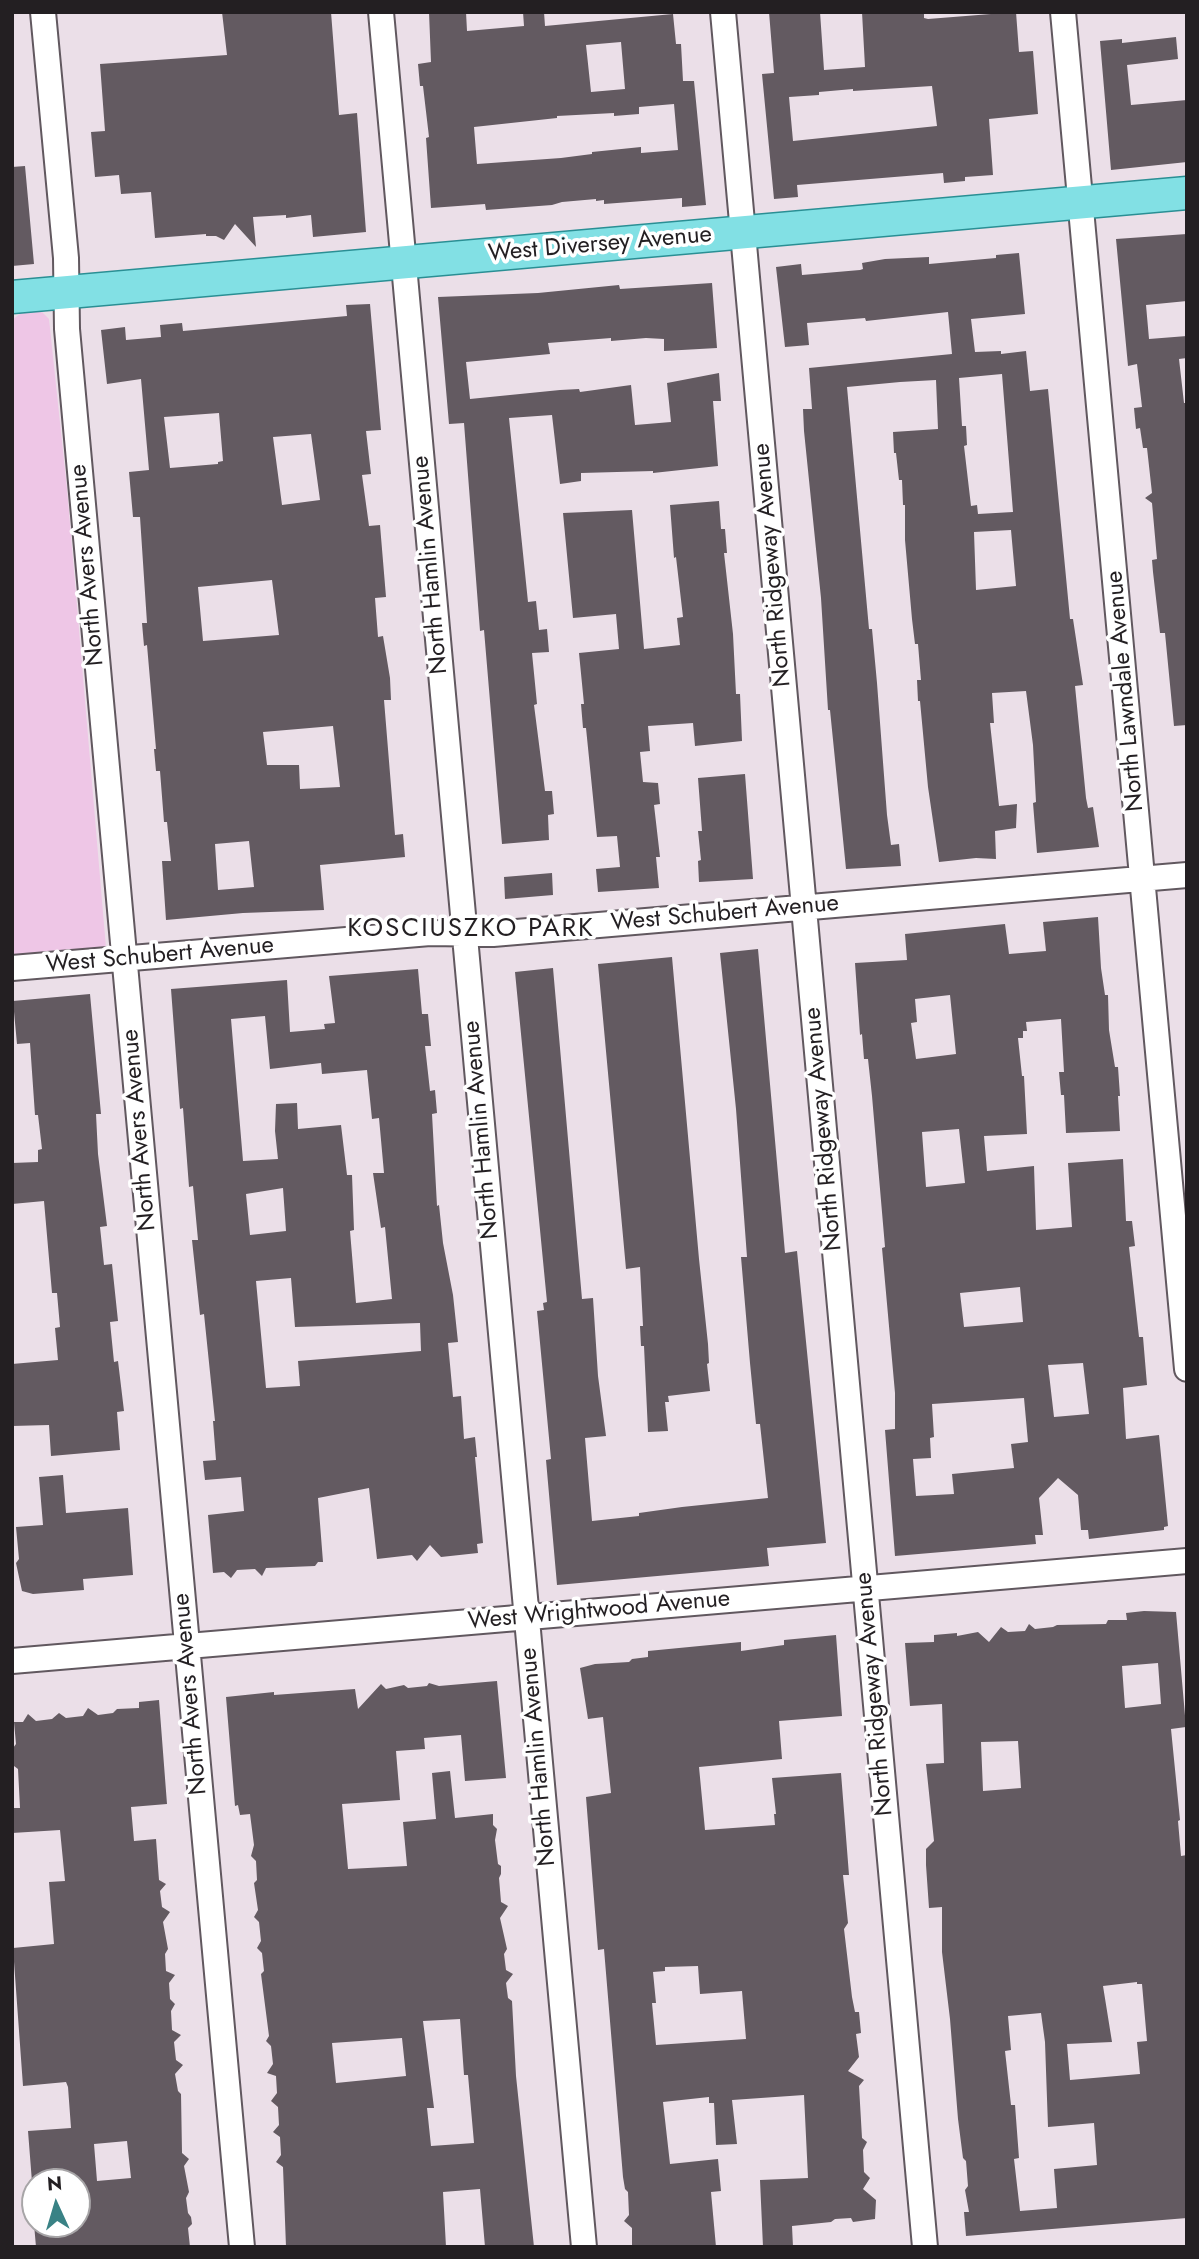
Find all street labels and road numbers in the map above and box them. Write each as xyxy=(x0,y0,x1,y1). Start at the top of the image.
street label: West Diversey Avenue xyxy=(487,221,713,269)
street label: North Ridgeway Avenue xyxy=(748,442,798,688)
street label: North Hamlin Avenue xyxy=(407,455,455,675)
street label: North Avers Avenue xyxy=(65,463,111,667)
street label: North Lawndale Avenue xyxy=(1101,569,1151,813)
street label: West Schubert Avenue xyxy=(610,890,840,938)
street label: West Schubert Avenue xyxy=(45,932,275,980)
street label: North Ridgeway Avenue xyxy=(799,1006,849,1252)
street label: North Hamlin Avenue xyxy=(458,1020,506,1240)
street label: North Avers Avenue xyxy=(117,1028,163,1232)
street label: North Ridgeway Avenue xyxy=(850,1571,900,1817)
street label: West Wrightwood Avenue xyxy=(467,1585,731,1637)
street label: North Avers Avenue xyxy=(168,1592,214,1796)
street label: North Hamlin Avenue xyxy=(515,1647,563,1867)

